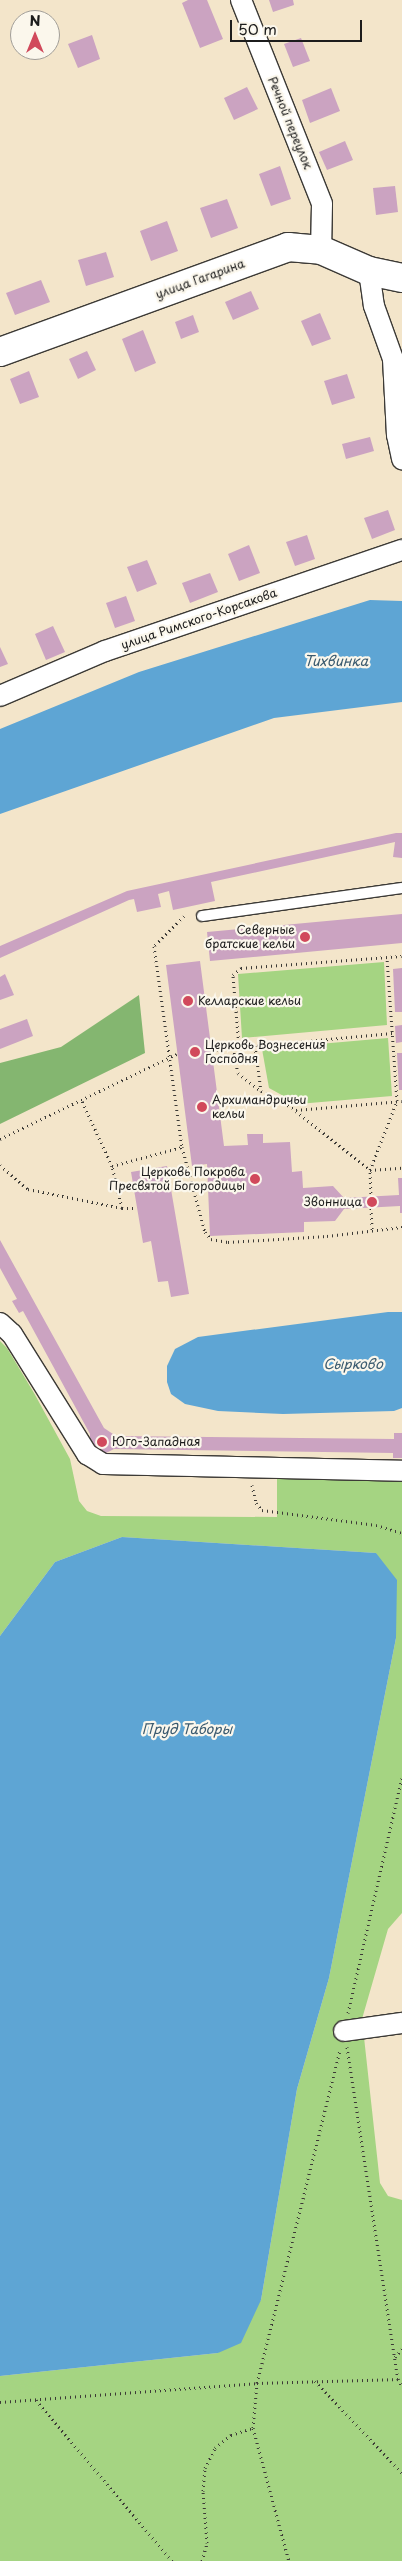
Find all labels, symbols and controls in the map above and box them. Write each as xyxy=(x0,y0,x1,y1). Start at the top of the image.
north arrow xyxy=(10,10,60,60)
text: N xyxy=(29,10,41,31)
scale bar xyxy=(232,10,364,42)
text: 50 m xyxy=(238,17,277,40)
street label: Речной переулок xyxy=(265,75,315,171)
street label: улица Гагарина xyxy=(153,256,247,302)
street label: улица Римского-Корсакова xyxy=(119,585,279,653)
water label: Тихвинка xyxy=(304,653,368,669)
place label: Северные братские кельи xyxy=(204,923,295,951)
marker: Северные братские кельи xyxy=(299,931,311,943)
place label: Келларские кельи xyxy=(198,994,302,1008)
marker: Келларские кельи xyxy=(182,995,194,1007)
place label: Церковь Вознесения Господня xyxy=(205,1038,326,1066)
marker: Церковь Вознесения Господня xyxy=(189,1046,201,1058)
place label: Архимандричьи кельи xyxy=(212,1093,307,1121)
marker: Архимандричьи кельи xyxy=(196,1101,208,1113)
place label: Церковь Покрова Пресвятой Богородицы xyxy=(109,1165,245,1193)
marker: Церковь Покрова Пресвятой Богородицы xyxy=(249,1173,261,1185)
place label: Звонница xyxy=(304,1195,362,1209)
marker: Звонница xyxy=(366,1196,378,1208)
water label: Сырково xyxy=(323,1356,383,1372)
place label: Юго-Западная xyxy=(112,1435,200,1449)
marker: Юго-Западная xyxy=(96,1436,108,1448)
water label: Пруд Таборы xyxy=(141,1721,233,1737)

